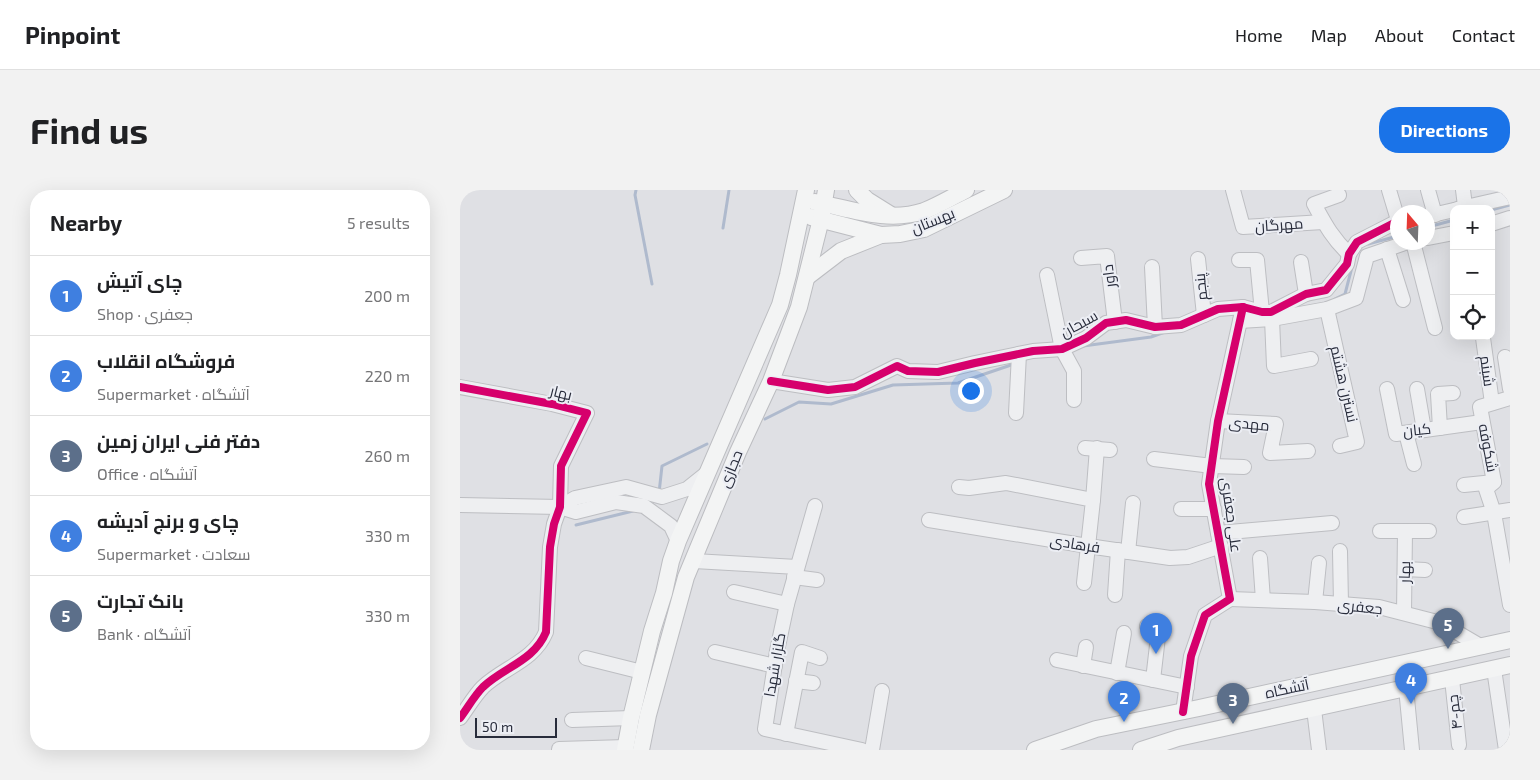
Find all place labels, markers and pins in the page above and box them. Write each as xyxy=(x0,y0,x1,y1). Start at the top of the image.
pin: 5 xyxy=(1432,608,1464,649)
pin: 1 xyxy=(1140,613,1172,654)
pin: 4 xyxy=(1395,663,1427,704)
pin: 2 xyxy=(1108,681,1140,722)
pin: 3 xyxy=(1217,683,1249,724)

